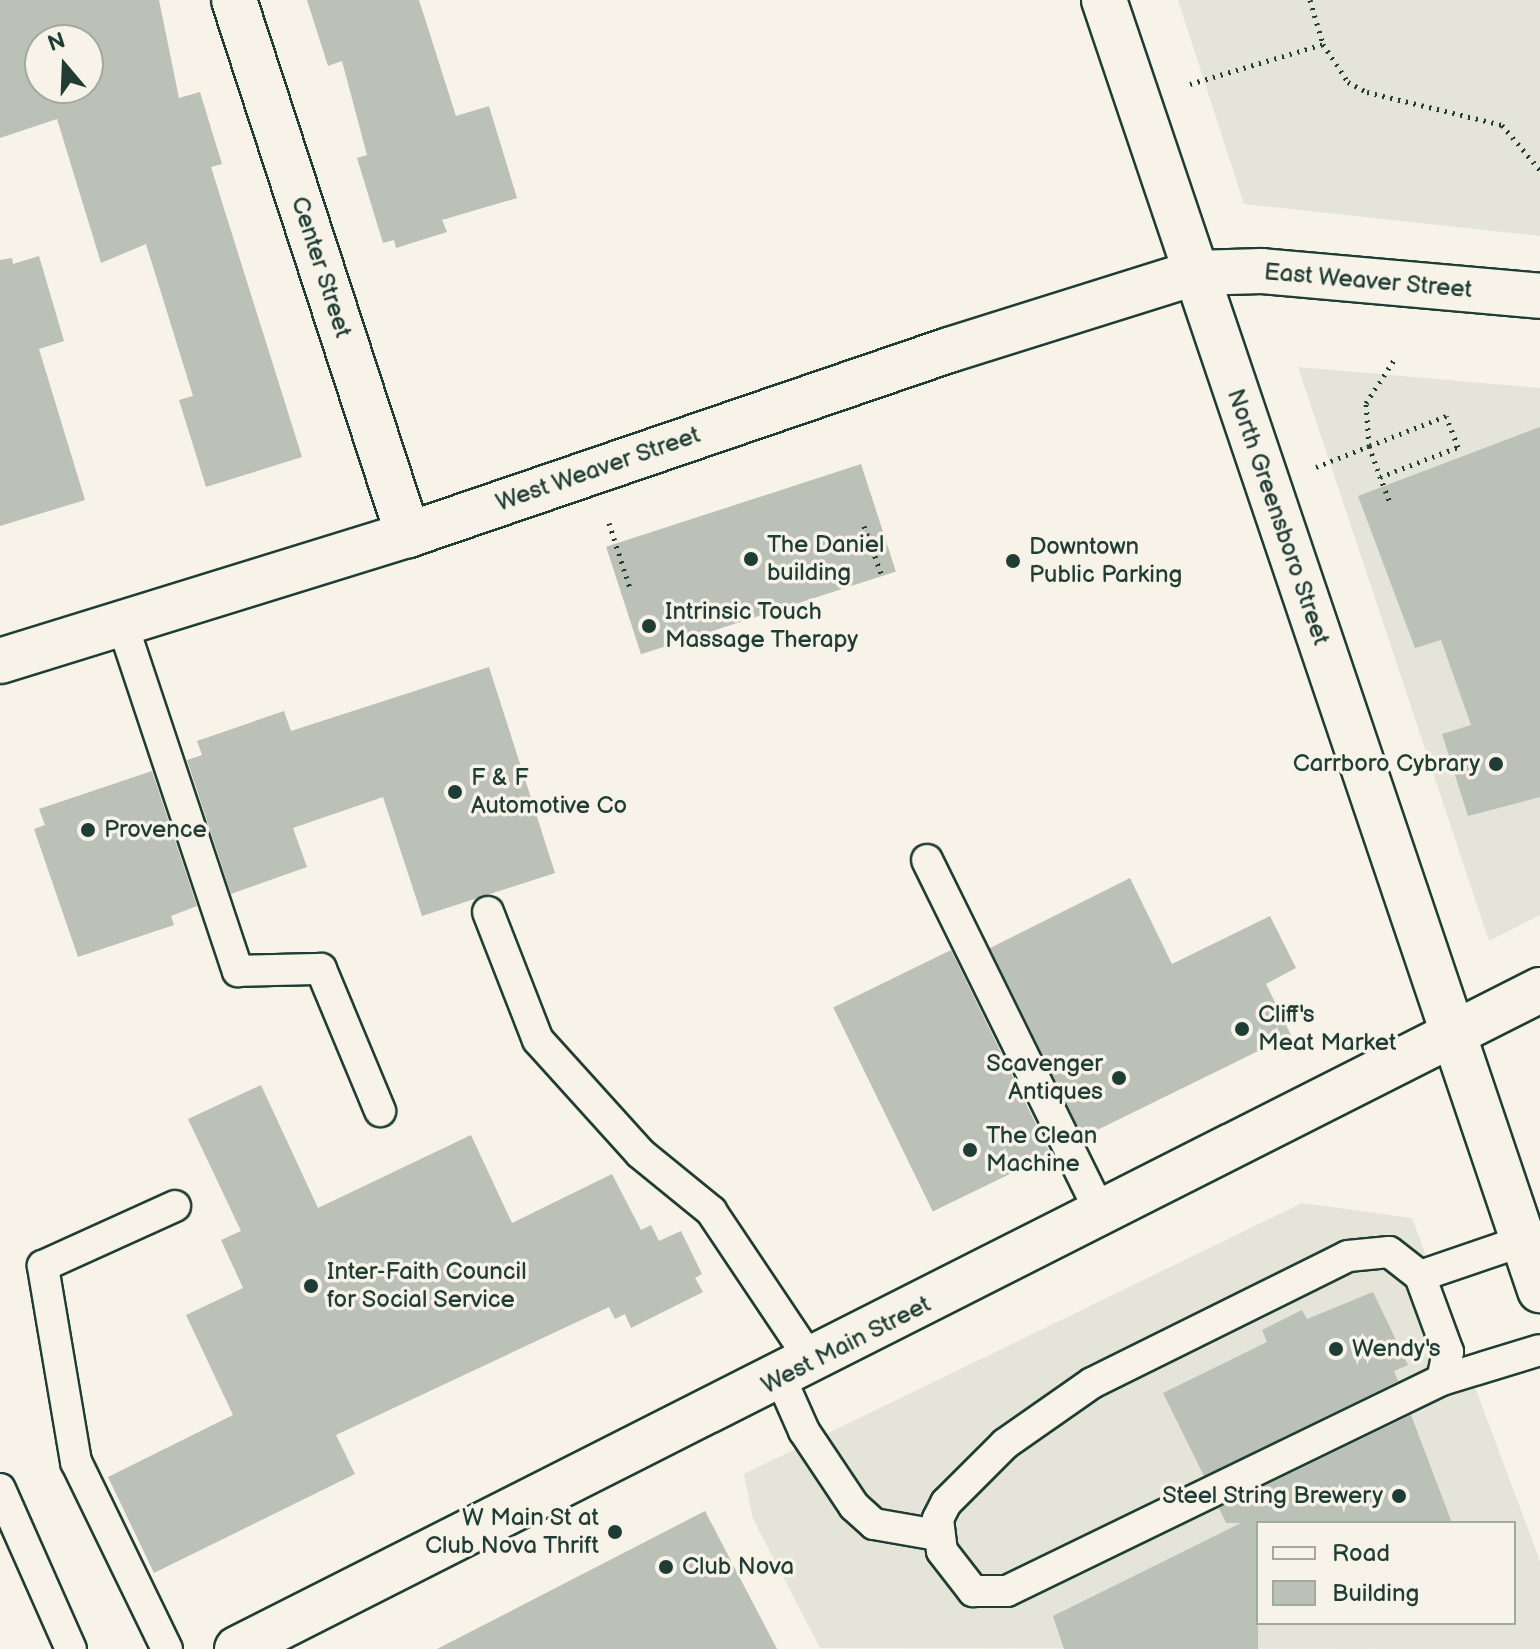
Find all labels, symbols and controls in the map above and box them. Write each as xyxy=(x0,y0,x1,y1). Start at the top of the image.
north arrow xyxy=(24,24,104,104)
text: N xyxy=(44,27,69,58)
street label: Center Street xyxy=(285,193,357,341)
street label: East Weaver Street xyxy=(1262,258,1474,304)
street label: North Greensboro Street xyxy=(1221,385,1335,649)
street label: West Weaver Street xyxy=(492,420,704,518)
place label: The Daniel building xyxy=(767,531,884,587)
place label: Downtown Public Parking xyxy=(1029,533,1182,589)
marker: The Daniel building xyxy=(742,550,760,568)
marker: Downtown Public Parking xyxy=(1004,552,1022,570)
place label: Intrinsic Touch Massage Therapy xyxy=(665,598,859,654)
marker: Intrinsic Touch Massage Therapy xyxy=(640,617,658,635)
place label: Carrboro Cybrary xyxy=(1293,750,1480,778)
marker: Carrboro Cybrary xyxy=(1487,755,1505,773)
place label: F & F Automotive Co xyxy=(471,764,627,820)
marker: F & F Automotive Co xyxy=(446,783,464,801)
place label: Provence xyxy=(104,816,207,844)
marker: Provence xyxy=(79,821,97,839)
place label: Cliff's Meat Market xyxy=(1258,1001,1396,1057)
marker: Cliff's Meat Market xyxy=(1233,1020,1251,1038)
place label: Scavenger Antiques xyxy=(986,1050,1103,1106)
marker: Scavenger Antiques xyxy=(1110,1069,1128,1087)
place label: The Clean Machine xyxy=(986,1122,1097,1178)
marker: The Clean Machine xyxy=(961,1141,979,1159)
place label: Inter-Faith Council for Social Service xyxy=(327,1258,527,1314)
marker: Inter-Faith Council for Social Service xyxy=(302,1277,320,1295)
street label: West Main Street xyxy=(756,1290,936,1400)
place label: Wendy's xyxy=(1352,1335,1441,1363)
marker: Wendy's xyxy=(1327,1340,1345,1358)
place label: Steel String Brewery xyxy=(1162,1482,1383,1510)
marker: Steel String Brewery xyxy=(1390,1487,1408,1505)
place label: W Main St at Club Nova Thrift xyxy=(424,1504,599,1560)
legend xyxy=(1256,1521,1516,1625)
marker: W Main St at Club Nova Thrift xyxy=(606,1523,624,1541)
text: Road xyxy=(1332,1539,1390,1568)
place label: Club Nova xyxy=(682,1553,794,1581)
marker: Club Nova xyxy=(657,1558,675,1576)
text: Building xyxy=(1332,1579,1419,1608)

